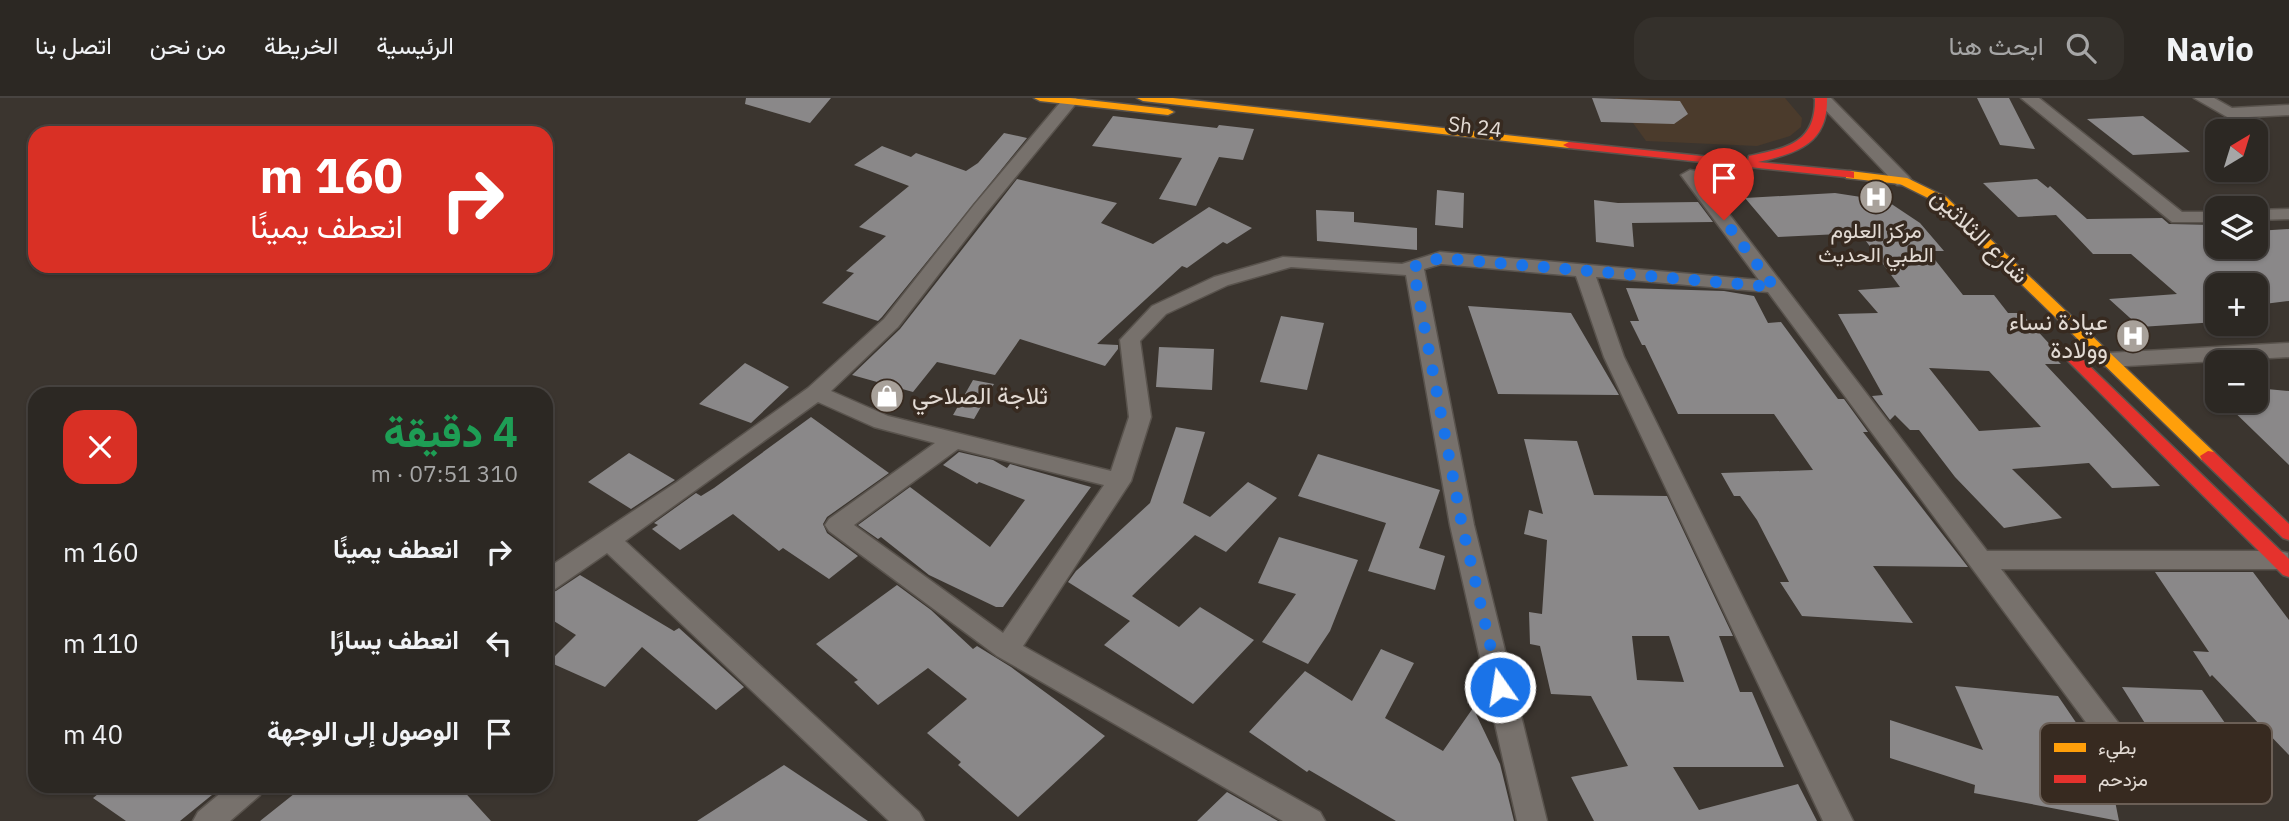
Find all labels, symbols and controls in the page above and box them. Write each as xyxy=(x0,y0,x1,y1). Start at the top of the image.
search box xyxy=(1634,17,2124,80)
text: Navio xyxy=(2166,27,2254,70)
text: ابحث هنا xyxy=(1948,28,2044,62)
text: اتصل بنا xyxy=(35,29,112,61)
text: من نحن xyxy=(150,29,226,61)
text: الخريطة xyxy=(264,29,338,61)
text: الرئيسية xyxy=(376,29,454,61)
icon: search xyxy=(2062,29,2100,67)
street label: Sh 24 xyxy=(1446,109,1504,143)
north arrow xyxy=(2205,119,2268,182)
map controls xyxy=(2205,119,2268,413)
text: 160 m xyxy=(259,143,403,206)
pin xyxy=(1694,148,1754,220)
icon: right xyxy=(427,154,518,245)
icon: arrive xyxy=(1705,159,1743,197)
hospital icon: مركز العلوم الطبي الحديث xyxy=(1857,178,1895,216)
street label: شارع الثلاثين xyxy=(1924,181,2036,291)
button: layers xyxy=(2205,196,2268,259)
text: انعطف يمينًا xyxy=(250,205,403,247)
place label: مركز العلوم الطبي الحديث xyxy=(1818,216,1934,272)
button: + xyxy=(2205,273,2268,336)
place label: عيادة نساء وولادة xyxy=(2009,305,2108,365)
hospital icon: عيادة نساء وولادة xyxy=(2114,317,2152,355)
button: − xyxy=(2205,350,2268,413)
shop icon: ثلاجة الصلاحي xyxy=(868,377,906,415)
place label: ثلاجة الصلاحي xyxy=(912,379,1048,415)
text: 4 دقيقة xyxy=(383,404,518,459)
button: close xyxy=(63,410,137,484)
text: 310 m · 07:51 xyxy=(371,458,518,488)
text: انعطف يمينًا xyxy=(333,531,459,565)
icon: right xyxy=(480,533,518,571)
text: 160 m xyxy=(63,535,139,569)
text: انعطف يسارًا xyxy=(330,622,459,656)
icon: left xyxy=(480,624,518,662)
text: 110 m xyxy=(63,626,139,660)
position arrow xyxy=(1463,650,1537,724)
text: الوصول إلى الوجهة xyxy=(267,713,459,747)
icon: arrive xyxy=(480,715,518,753)
text: 40 m xyxy=(63,717,123,751)
legend xyxy=(2040,723,2272,804)
text: بطيء xyxy=(2098,735,2136,763)
text: مزدحم xyxy=(2098,767,2148,792)

